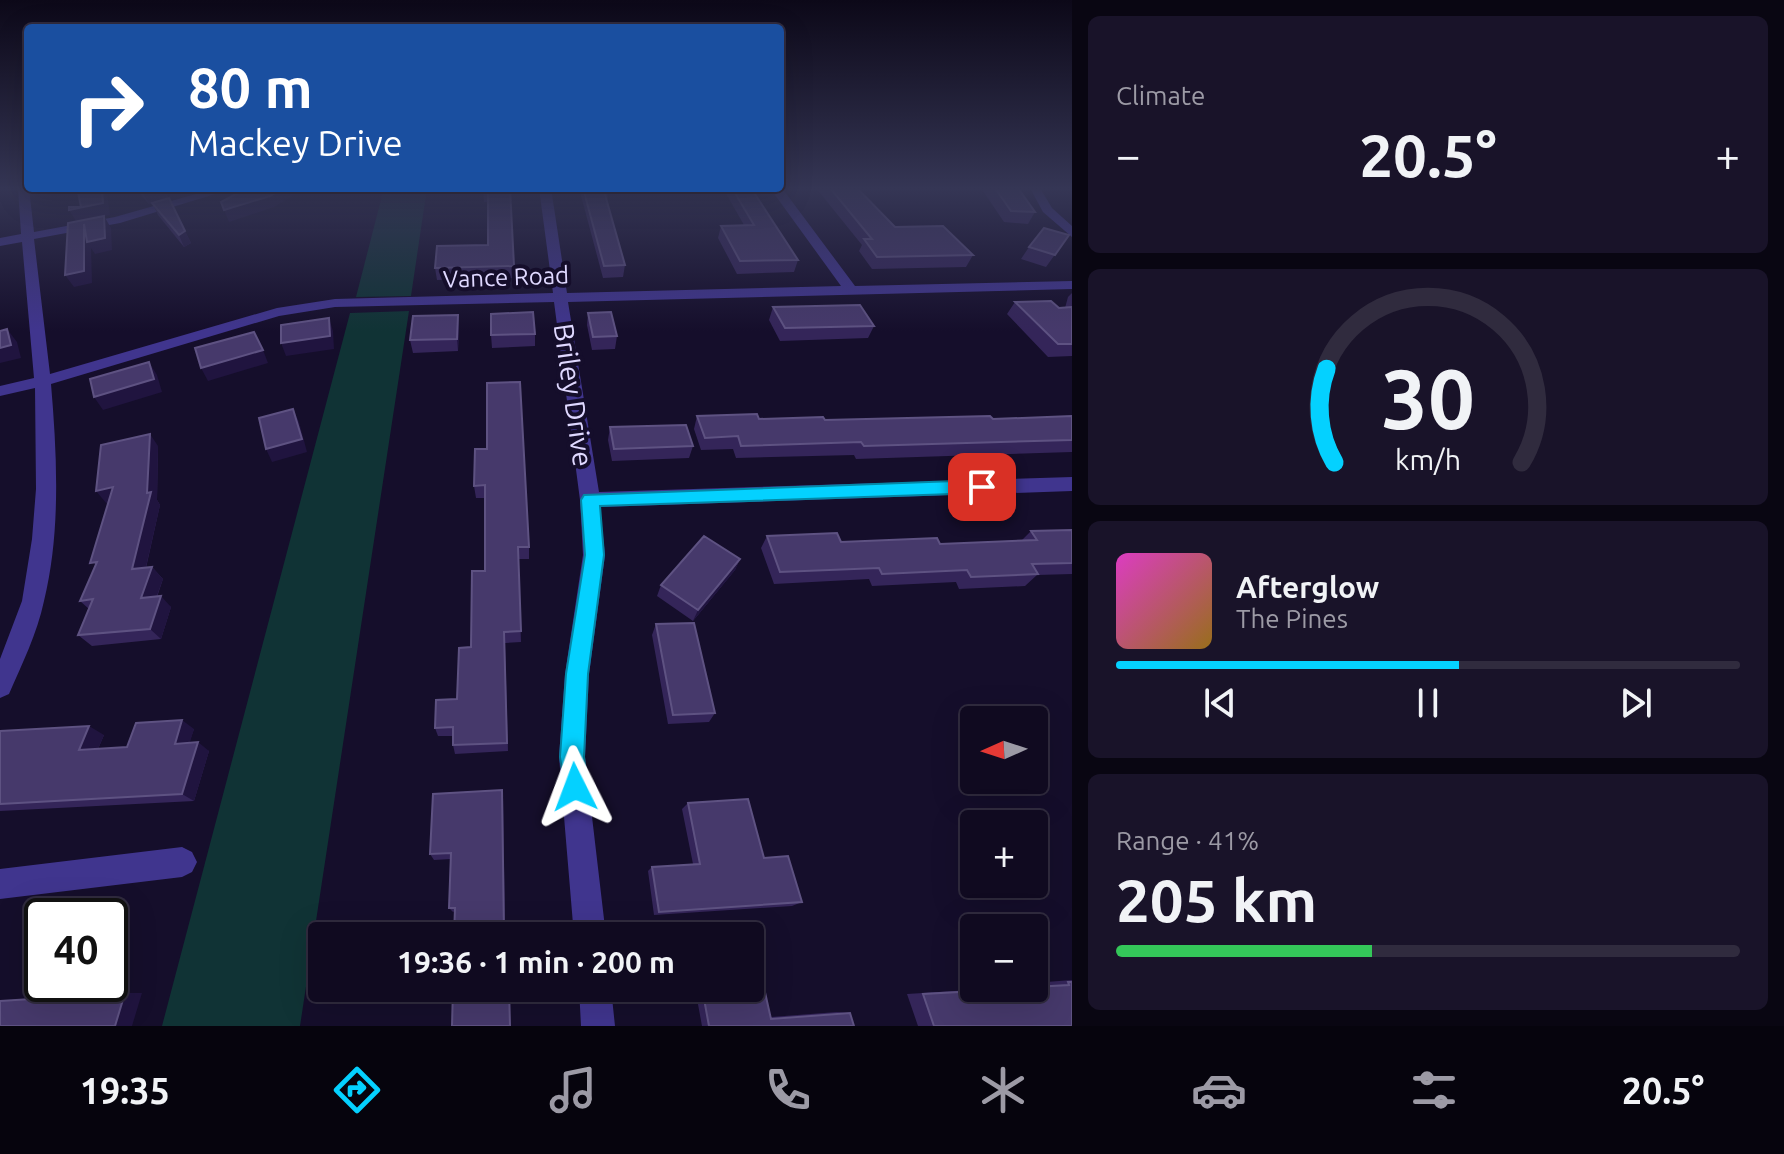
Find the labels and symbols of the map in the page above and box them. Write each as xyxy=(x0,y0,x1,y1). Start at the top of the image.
street label: Vance Road xyxy=(443,261,569,293)
street label: Briley Drive xyxy=(549,321,599,469)
pin xyxy=(948,453,1016,521)
north arrow xyxy=(960,706,1048,794)
position arrow xyxy=(533,745,617,829)
speed limit sign: 40 xyxy=(24,898,128,1002)

